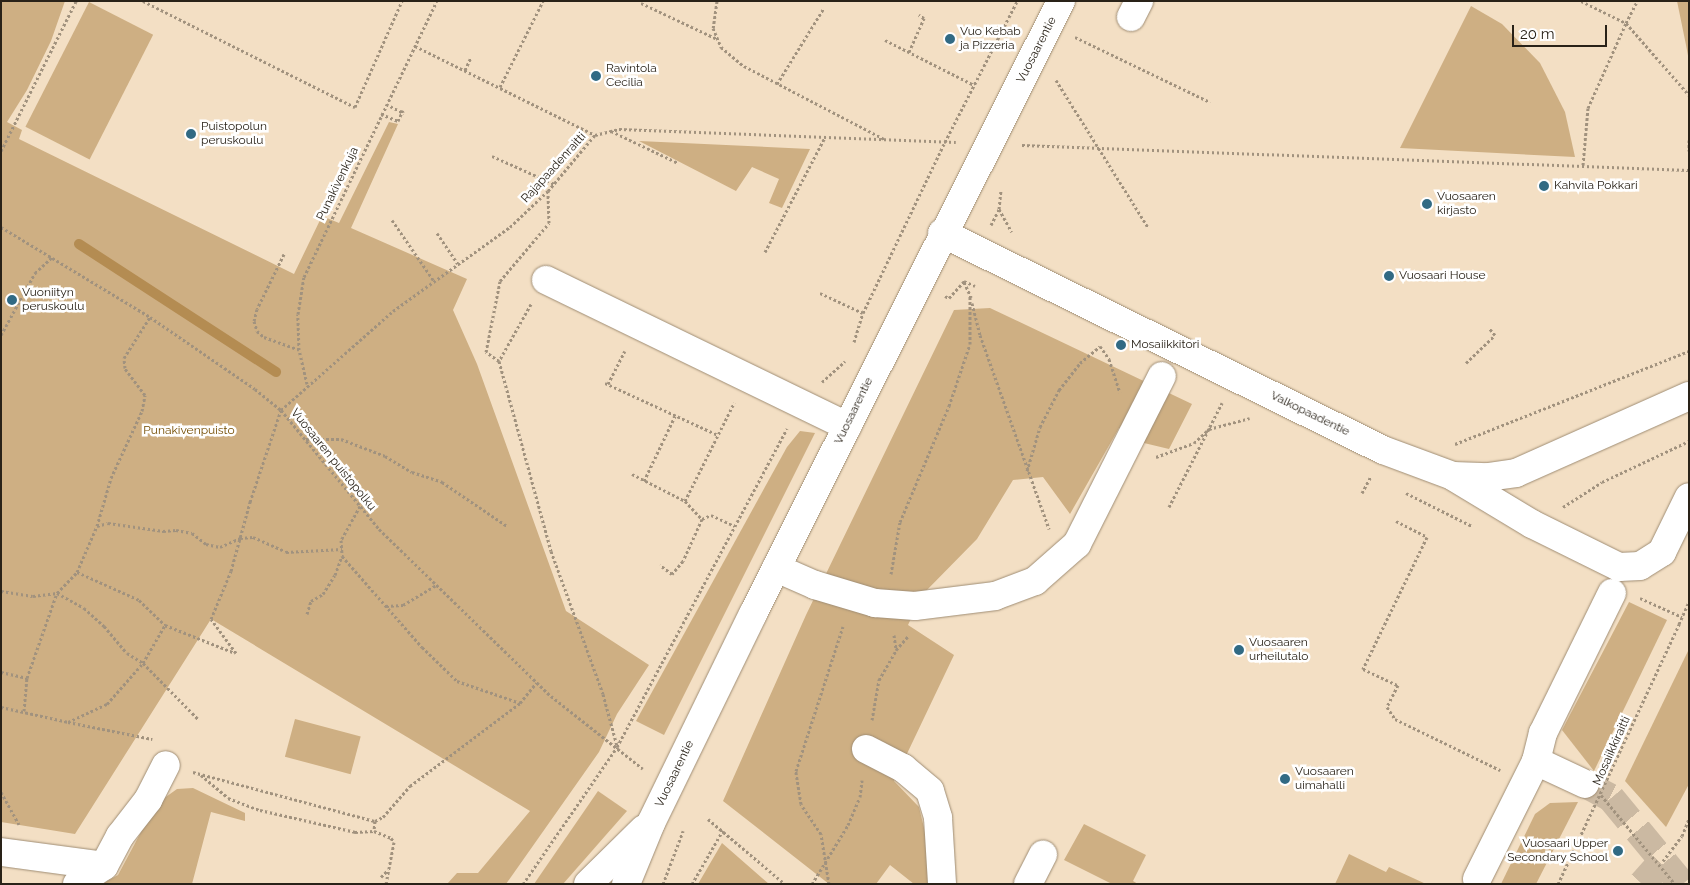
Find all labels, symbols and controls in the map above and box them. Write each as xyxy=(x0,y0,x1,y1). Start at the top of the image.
street label: Vuosaarentie xyxy=(1014,14,1060,86)
scale bar xyxy=(1515,15,1610,47)
place label: Vuo Kebab ja Pizzeria xyxy=(960,25,1021,53)
text: 20 m xyxy=(1520,25,1555,43)
marker: Vuo Kebab ja Pizzeria xyxy=(944,33,956,45)
place label: Ravintola Cecilia xyxy=(606,62,657,90)
marker: Ravintola Cecilia xyxy=(590,70,602,82)
place label: Puistopolun peruskoulu xyxy=(201,120,267,148)
marker: Puistopolun peruskoulu xyxy=(185,128,197,140)
street label: Rajapaadenraitti xyxy=(519,130,589,206)
street label: Punakivenkuja xyxy=(314,145,362,223)
place label: Kahvila Pokkari xyxy=(1554,179,1638,193)
marker: Kahvila Pokkari xyxy=(1538,180,1550,192)
place label: Vuosaaren kirjasto xyxy=(1437,190,1496,218)
marker: Vuosaaren kirjasto xyxy=(1421,198,1433,210)
place label: Vuosaari House xyxy=(1399,269,1486,283)
marker: Vuosaari House xyxy=(1383,270,1395,282)
place label: Vuoniityn peruskoulu xyxy=(22,286,84,314)
marker: Vuoniityn peruskoulu xyxy=(6,294,18,306)
place label: Mosaiikkitori xyxy=(1131,338,1199,352)
marker: Mosaiikkitori xyxy=(1115,339,1127,351)
street label: Vuosaarentie xyxy=(832,375,876,447)
street label: Valkopaadentie xyxy=(1268,389,1352,439)
street label: Vuosaaren puistopolku xyxy=(287,406,379,514)
park label: Punakivenpuisto xyxy=(143,424,235,438)
place label: Vuosaaren urheilutalo xyxy=(1249,636,1308,664)
marker: Vuosaaren urheilutalo xyxy=(1233,644,1245,656)
street label: Mosaiikkiraitti xyxy=(1590,714,1634,788)
street label: Vuosaarentie xyxy=(653,738,697,810)
place label: Vuosaaren uimahalli xyxy=(1295,765,1354,793)
marker: Vuosaaren uimahalli xyxy=(1279,773,1291,785)
place label: Vuosaari Upper Secondary School xyxy=(1507,837,1608,865)
marker: Vuosaari Upper Secondary School xyxy=(1612,845,1624,857)

